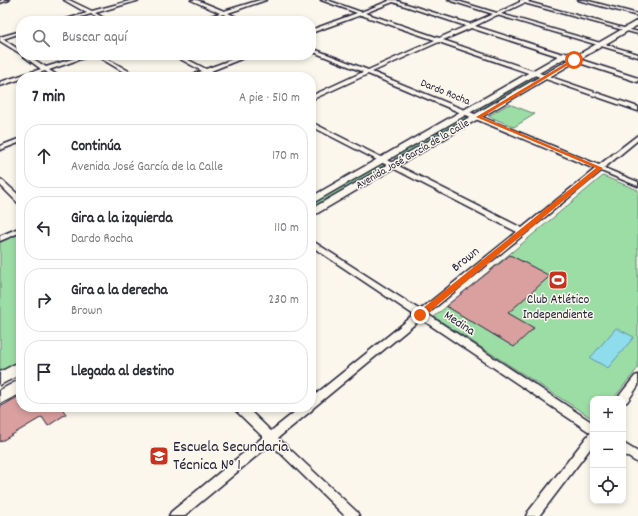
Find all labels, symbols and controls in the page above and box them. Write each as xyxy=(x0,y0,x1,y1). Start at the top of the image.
search box xyxy=(16,16,316,60)
icon: search xyxy=(30,27,52,49)
text: Buscar aquí xyxy=(62,27,127,49)
route start xyxy=(565,51,583,69)
street label: Dardo Rocha xyxy=(418,76,473,111)
text: 7 min xyxy=(32,86,65,110)
text: A pie · 510 m xyxy=(239,89,300,108)
street label: Avenida José García de la Calle xyxy=(353,116,473,194)
text: Continúa xyxy=(71,136,121,158)
icon: ahead xyxy=(33,145,55,167)
text: 170 m xyxy=(272,147,299,166)
text: Avenida José García de la Calle xyxy=(71,158,223,177)
text: Gira a la izquierda xyxy=(71,208,172,230)
icon: left xyxy=(33,217,55,239)
text: 110 m xyxy=(274,219,299,238)
text: Dardo Rocha xyxy=(71,230,133,249)
street label: Brown xyxy=(448,243,484,277)
sports icon: Club Atlético Independiente xyxy=(547,269,569,291)
text: Gira a la derecha xyxy=(71,280,168,302)
icon: right xyxy=(33,289,55,311)
text: 230 m xyxy=(269,291,299,310)
place label: Club Atlético Independiente xyxy=(523,291,593,325)
text: Brown xyxy=(71,302,102,321)
route end xyxy=(411,306,429,324)
street label: Medina xyxy=(440,307,479,342)
icon: arrive xyxy=(33,361,55,383)
text: Llegada al destino xyxy=(71,361,174,383)
map controls xyxy=(590,396,626,504)
button: + xyxy=(590,396,626,432)
button: − xyxy=(590,432,626,468)
place label: Escuela Secundaria Técnica N° 1 xyxy=(173,436,289,477)
school or university icon: Escuela Secundaria Técnica N° 1 xyxy=(148,445,170,467)
button: locate xyxy=(590,468,626,504)

